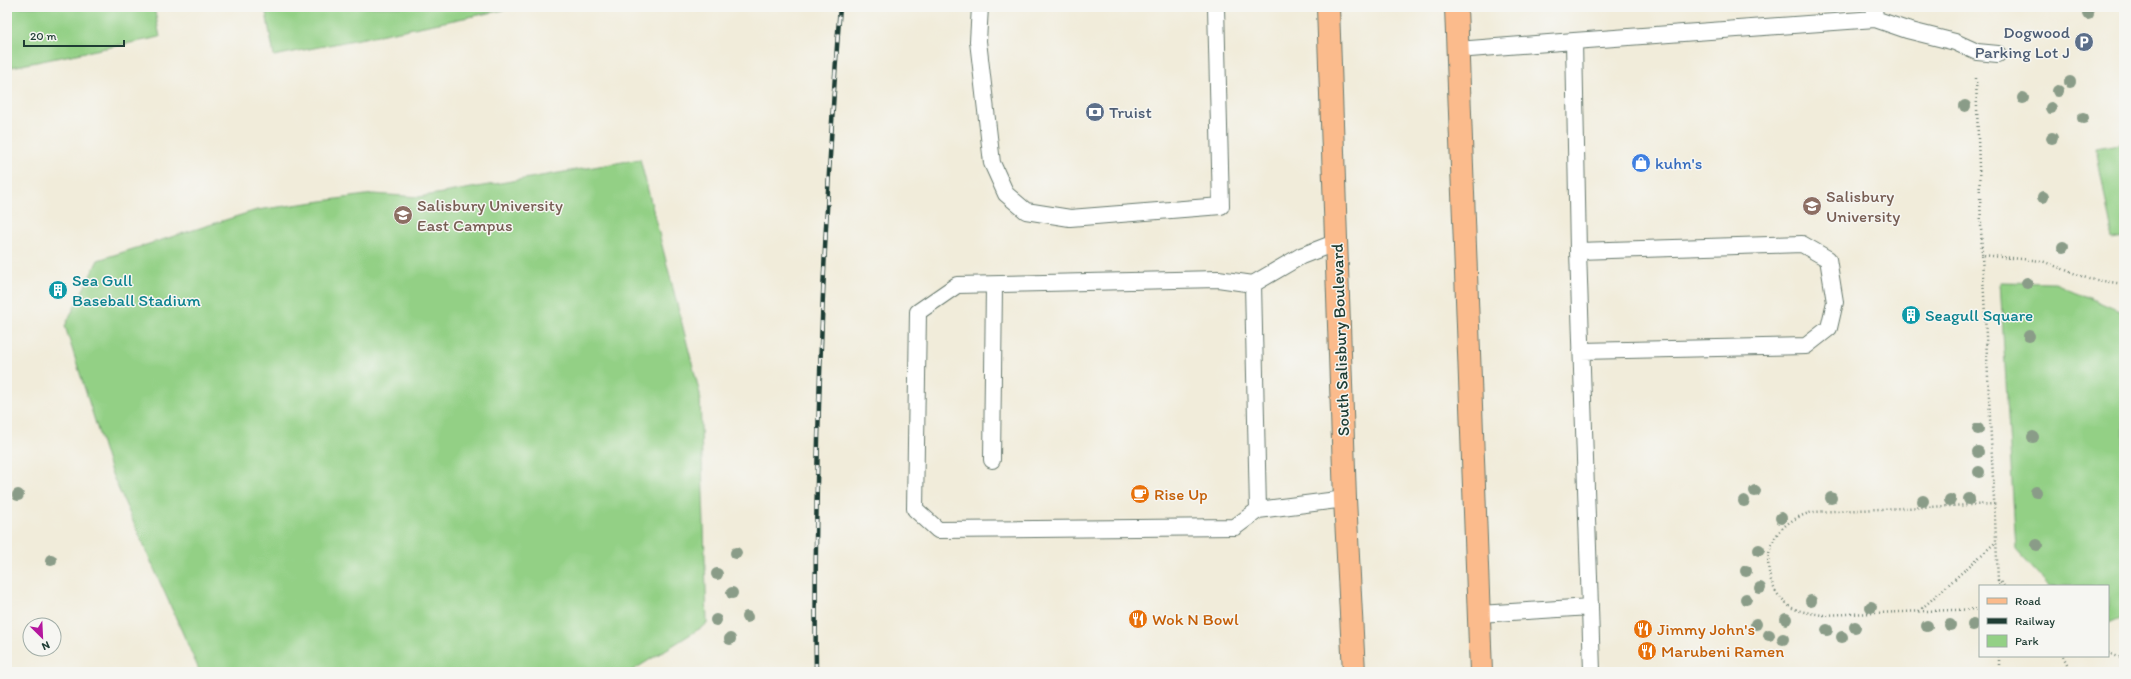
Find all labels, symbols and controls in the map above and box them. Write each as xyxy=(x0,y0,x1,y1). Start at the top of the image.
scale bar xyxy=(24,22,124,48)
place label: Dogwood Parking Lot J xyxy=(1975,22,2071,62)
text: 20 m xyxy=(30,29,57,43)
parking icon: Dogwood Parking Lot J xyxy=(2073,31,2095,53)
bank icon: Truist xyxy=(1084,101,1106,123)
place label: Truist xyxy=(1109,102,1152,122)
shop icon: kuhn's xyxy=(1630,152,1652,174)
place label: kuhn's xyxy=(1655,153,1702,173)
place label: Salisbury University xyxy=(1826,186,1900,226)
place label: Salisbury University East Campus xyxy=(417,195,563,235)
school or university icon: Salisbury University xyxy=(1801,195,1823,217)
school or university icon: Salisbury University East Campus xyxy=(392,204,414,226)
street label: South Salisbury Boulevard xyxy=(1327,243,1353,437)
place label: Sea Gull Baseball Stadium xyxy=(72,270,201,310)
building icon: Sea Gull Baseball Stadium xyxy=(47,279,69,301)
building icon: Seagull Square xyxy=(1900,304,1922,326)
place label: Seagull Square xyxy=(1925,305,2033,325)
cafe icon: Rise Up xyxy=(1129,483,1151,505)
place label: Rise Up xyxy=(1154,484,1208,504)
legend xyxy=(1979,585,2109,657)
text: Road xyxy=(2015,594,2041,608)
restaurant icon: Wok N Bowl xyxy=(1127,608,1149,630)
place label: Wok N Bowl xyxy=(1152,609,1239,629)
text: Railway xyxy=(2015,614,2055,628)
north arrow xyxy=(22,617,62,657)
restaurant icon: Jimmy John's xyxy=(1632,618,1654,640)
place label: Jimmy John's xyxy=(1657,619,1755,639)
text: Park xyxy=(2015,634,2039,648)
text: N xyxy=(40,638,52,653)
restaurant icon: Marubeni Ramen xyxy=(1636,640,1658,662)
place label: Marubeni Ramen xyxy=(1661,641,1784,661)

